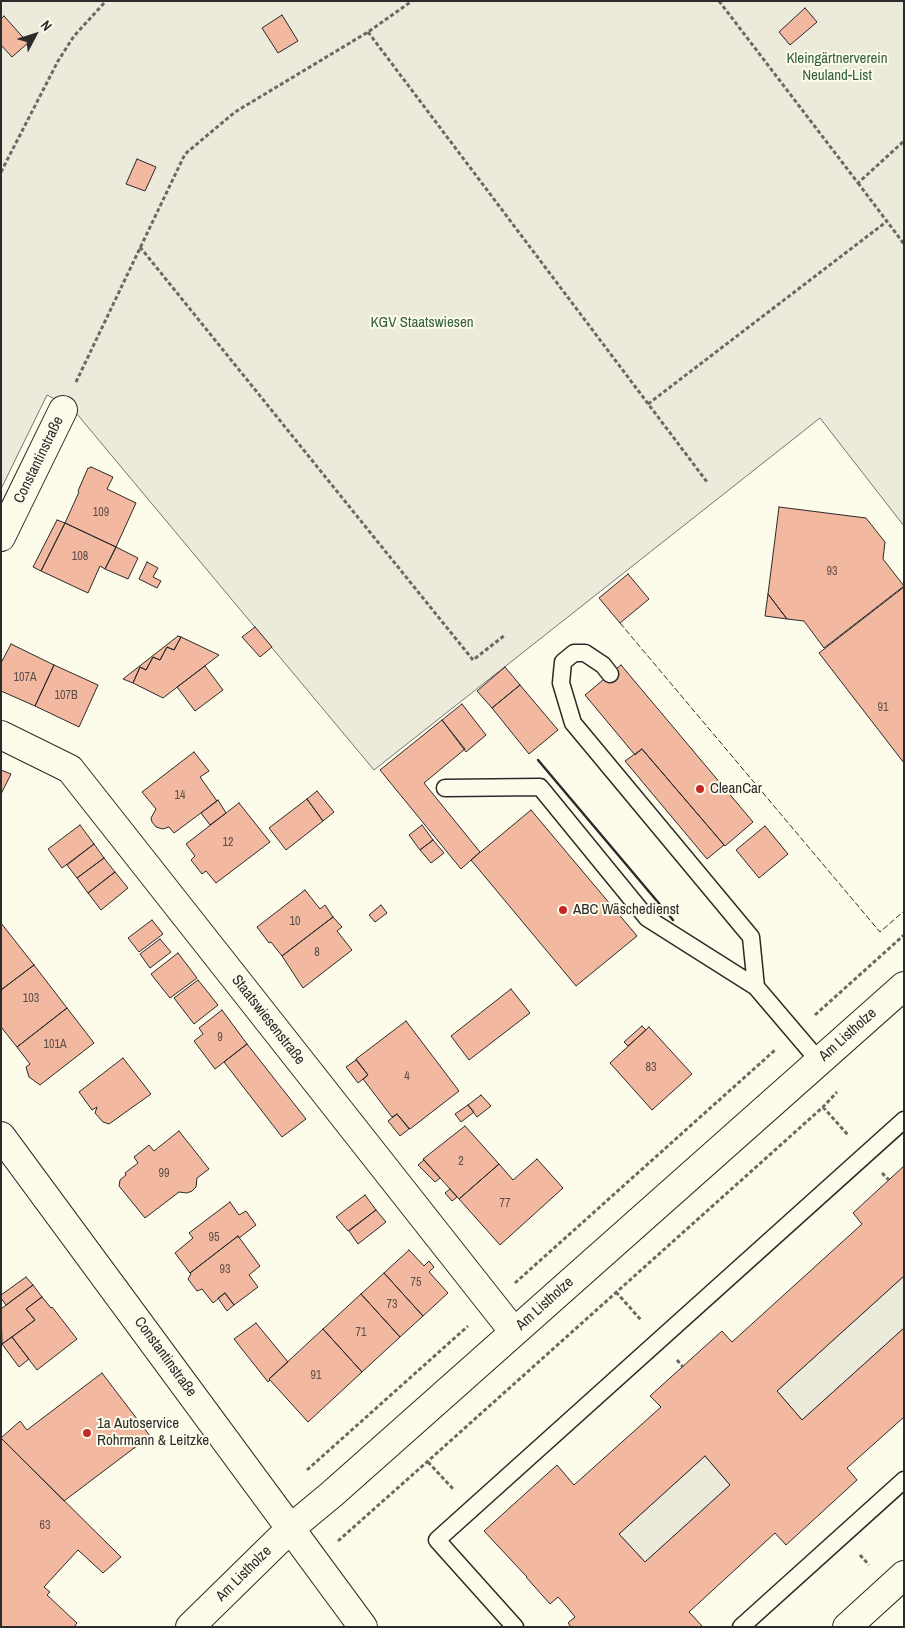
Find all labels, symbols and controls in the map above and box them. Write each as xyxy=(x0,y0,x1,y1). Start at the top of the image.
north arrow xyxy=(10,10,60,60)
text: N xyxy=(37,16,56,34)
park label: Kleingärtnerverein Neuland-List xyxy=(786,50,888,85)
park label: KGV Staatswiesen xyxy=(370,314,474,332)
street label: Constantinstraße xyxy=(10,414,68,506)
house number: 109 xyxy=(93,506,109,520)
house number: 108 xyxy=(72,550,88,564)
house number: 93 xyxy=(827,565,837,579)
house number: 107A xyxy=(14,671,36,685)
house number: 107B xyxy=(55,689,77,703)
house number: 91 xyxy=(878,701,888,715)
place label: CleanCar xyxy=(710,780,762,798)
marker: CleanCar xyxy=(694,783,706,795)
house number: 14 xyxy=(175,789,185,803)
house number: 12 xyxy=(223,836,233,850)
place label: ABC Wäschedienst xyxy=(573,901,679,919)
marker: ABC Wäschedienst xyxy=(557,904,569,916)
house number: 10 xyxy=(290,915,300,929)
house number: 8 xyxy=(314,946,320,960)
street label: Staatswiesenstraße xyxy=(227,972,309,1068)
house number: 103 xyxy=(23,992,39,1006)
street label: Am Listholze xyxy=(816,1005,880,1065)
house number: 9 xyxy=(217,1031,223,1045)
house number: 101A xyxy=(44,1038,66,1052)
house number: 83 xyxy=(646,1061,656,1075)
house number: 4 xyxy=(404,1070,410,1084)
house number: 2 xyxy=(458,1155,464,1169)
house number: 99 xyxy=(159,1167,169,1181)
house number: 77 xyxy=(500,1197,510,1211)
house number: 95 xyxy=(209,1231,219,1245)
house number: 93 xyxy=(220,1263,230,1277)
street label: Am Listholze xyxy=(513,1274,577,1334)
house number: 75 xyxy=(411,1276,421,1290)
house number: 73 xyxy=(387,1298,397,1312)
street label: Constantinstraße xyxy=(130,1314,200,1400)
house number: 71 xyxy=(356,1326,366,1340)
house number: 91 xyxy=(311,1369,321,1383)
place label: 1a Autoservice Rohrmann & Leitzke xyxy=(97,1415,209,1450)
marker: 1a Autoservice Rohrmann & Leitzke xyxy=(81,1427,93,1439)
house number: 63 xyxy=(40,1519,50,1533)
street label: Am Listholze xyxy=(212,1542,276,1606)

